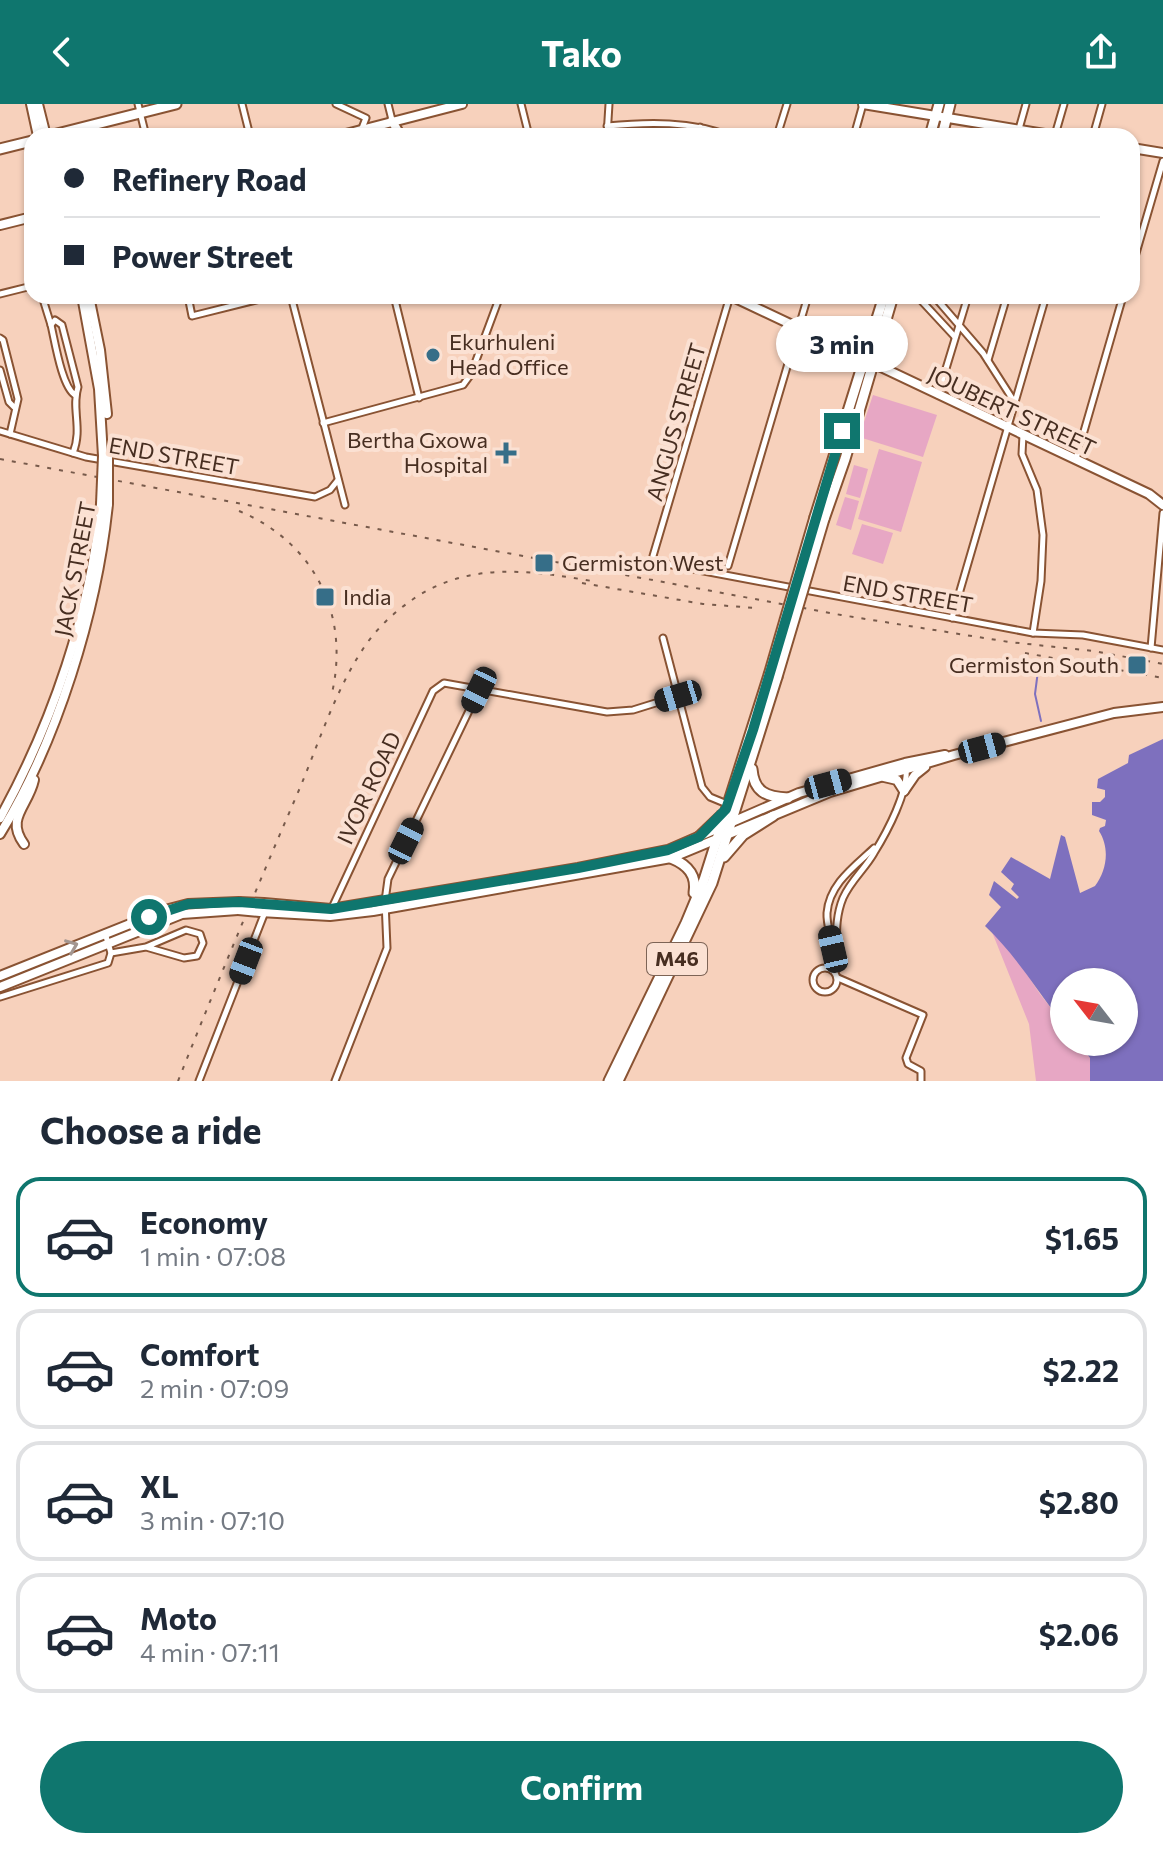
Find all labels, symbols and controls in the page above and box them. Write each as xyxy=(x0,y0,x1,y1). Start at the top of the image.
icon: back xyxy=(40,30,84,74)
text: Tako xyxy=(541,30,622,74)
icon: share xyxy=(1079,30,1123,74)
text: Refinery Road xyxy=(112,160,307,197)
text: Power Street xyxy=(112,237,293,274)
callout: 3 min xyxy=(776,315,908,371)
place label: Ekurhuleni Head Office xyxy=(449,328,569,380)
text: 3 min xyxy=(809,328,875,359)
street label: ANGUS STREET xyxy=(640,340,711,504)
marker: Ekurhuleni Head Office xyxy=(424,346,442,364)
street label: JOUBERT STREET xyxy=(924,360,1100,461)
route end xyxy=(824,413,860,449)
place label: Bertha Gxowa Hospital xyxy=(347,426,488,478)
street label: END STREET xyxy=(107,431,241,480)
marker: Bertha Gxowa Hospital xyxy=(495,442,517,464)
street label: JACK STREET xyxy=(48,499,101,639)
place label: Germiston West xyxy=(562,549,724,576)
marker: Germiston West xyxy=(533,552,555,574)
street label: END STREET xyxy=(841,569,975,618)
place label: India xyxy=(343,583,392,610)
marker: India xyxy=(314,586,336,608)
place label: Germiston South xyxy=(949,651,1119,678)
marker: Germiston South xyxy=(1126,654,1148,676)
car xyxy=(458,663,500,717)
car xyxy=(652,678,704,714)
street label: IVOR ROAD xyxy=(331,727,406,848)
car xyxy=(956,730,1008,766)
car xyxy=(802,766,854,802)
car xyxy=(385,814,427,868)
route start xyxy=(131,899,167,935)
car xyxy=(816,923,850,975)
car xyxy=(226,934,266,988)
one-way arrow xyxy=(64,940,78,956)
road number: M46 xyxy=(647,943,707,975)
north arrow xyxy=(1050,968,1138,1056)
map controls xyxy=(1050,968,1138,1056)
text: Choose a ride xyxy=(40,1107,261,1151)
icon: car xyxy=(44,1201,116,1273)
text: Economy xyxy=(140,1203,268,1240)
text: $1.65 xyxy=(1045,1219,1119,1256)
text: 1 min · 07:08 xyxy=(140,1240,286,1271)
icon: car xyxy=(44,1333,116,1405)
text: Comfort xyxy=(140,1335,259,1372)
text: $2.22 xyxy=(1043,1351,1119,1388)
text: 2 min · 07:09 xyxy=(140,1372,289,1403)
icon: car xyxy=(44,1465,116,1537)
text: XL xyxy=(140,1467,179,1504)
text: $2.80 xyxy=(1039,1483,1119,1520)
text: 3 min · 07:10 xyxy=(140,1504,285,1535)
icon: car xyxy=(44,1597,116,1669)
text: Moto xyxy=(140,1599,217,1636)
text: $2.06 xyxy=(1039,1615,1119,1652)
text: 4 min · 07:11 xyxy=(140,1636,280,1667)
button: Confirm xyxy=(40,1741,1123,1833)

